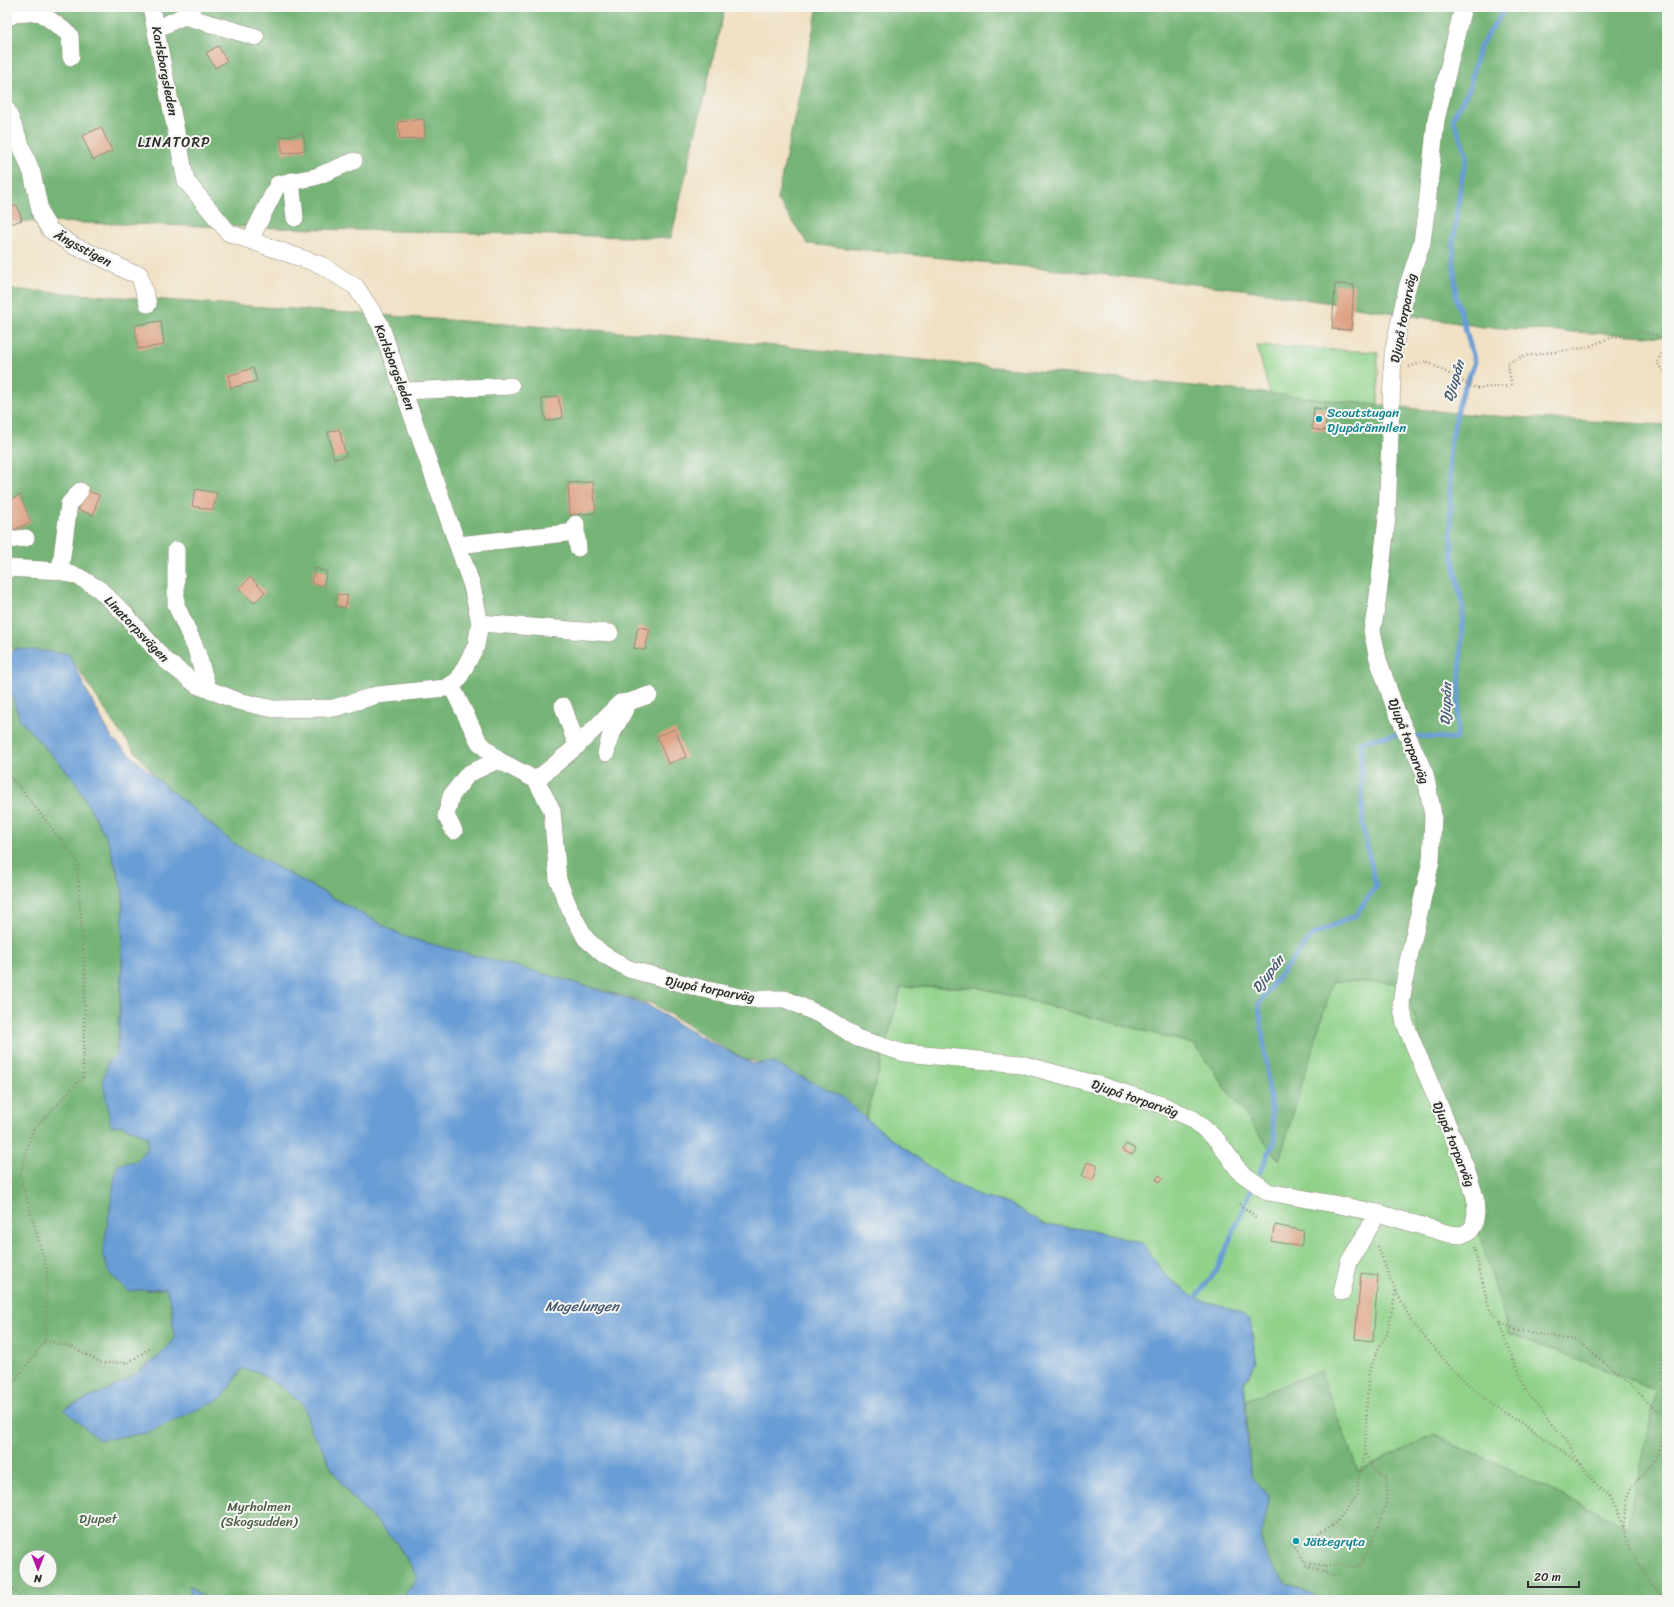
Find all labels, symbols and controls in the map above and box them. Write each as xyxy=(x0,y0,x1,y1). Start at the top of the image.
street label: Karlsborgsleden xyxy=(145,24,185,118)
district label: LINATORP xyxy=(138,130,210,155)
street label: Ängsstigen xyxy=(49,223,116,273)
street label: Djupå torparväg xyxy=(1383,271,1423,365)
street label: Karlsborgsleden xyxy=(368,320,422,414)
water label: Djupån xyxy=(1436,356,1473,405)
place label: Scoutstugan Djupårännilen xyxy=(1327,401,1406,439)
marker: Scoutstugan Djupårännilen xyxy=(1314,414,1324,424)
street label: Linatorpsvägen xyxy=(99,590,175,668)
water label: Djupån xyxy=(1432,681,1460,726)
street label: Djupå torparväg xyxy=(1382,695,1436,788)
water label: Djupån xyxy=(1245,948,1292,998)
street label: Djupå torparväg xyxy=(663,969,757,1009)
street label: Djupå torparväg xyxy=(1088,1072,1182,1124)
street label: Djupå torparväg xyxy=(1426,1098,1482,1191)
water label: Magelungen xyxy=(545,1294,620,1319)
park label: Myrholmen (Skogsudden) xyxy=(221,1495,299,1533)
park label: Djupet xyxy=(79,1507,118,1530)
place label: Jättegryta xyxy=(1303,1530,1365,1553)
marker: Jättegryta xyxy=(1291,1536,1301,1546)
north arrow xyxy=(18,1549,58,1589)
scale bar xyxy=(1528,1563,1579,1589)
text: 20 m xyxy=(1534,1566,1561,1588)
text: N xyxy=(34,1569,43,1588)

